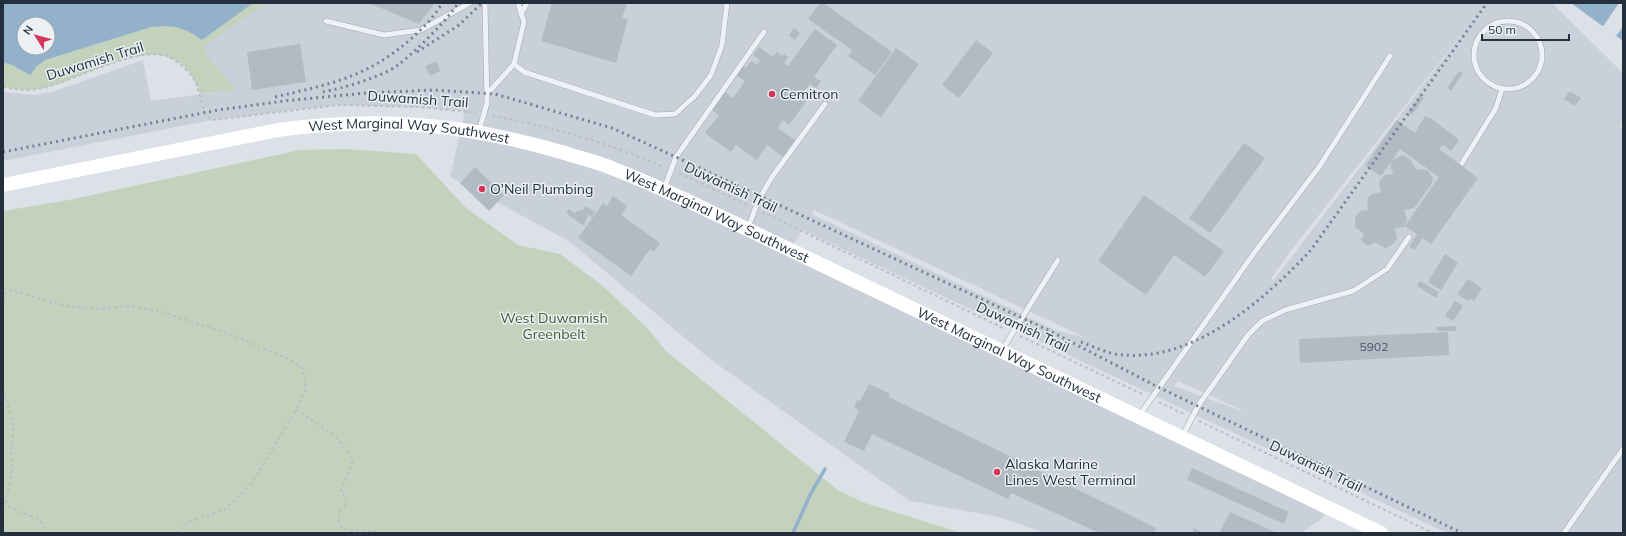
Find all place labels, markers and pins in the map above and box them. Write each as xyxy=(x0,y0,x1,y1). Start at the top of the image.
place label: Cemitron xyxy=(780,85,838,103)
marker: Cemitron xyxy=(767,89,777,99)
place label: O'Neil Plumbing xyxy=(490,180,594,198)
marker: O'Neil Plumbing xyxy=(477,184,487,194)
place label: Alaska Marine Lines West Terminal xyxy=(1005,455,1136,489)
marker: Alaska Marine Lines West Terminal xyxy=(992,467,1002,477)

